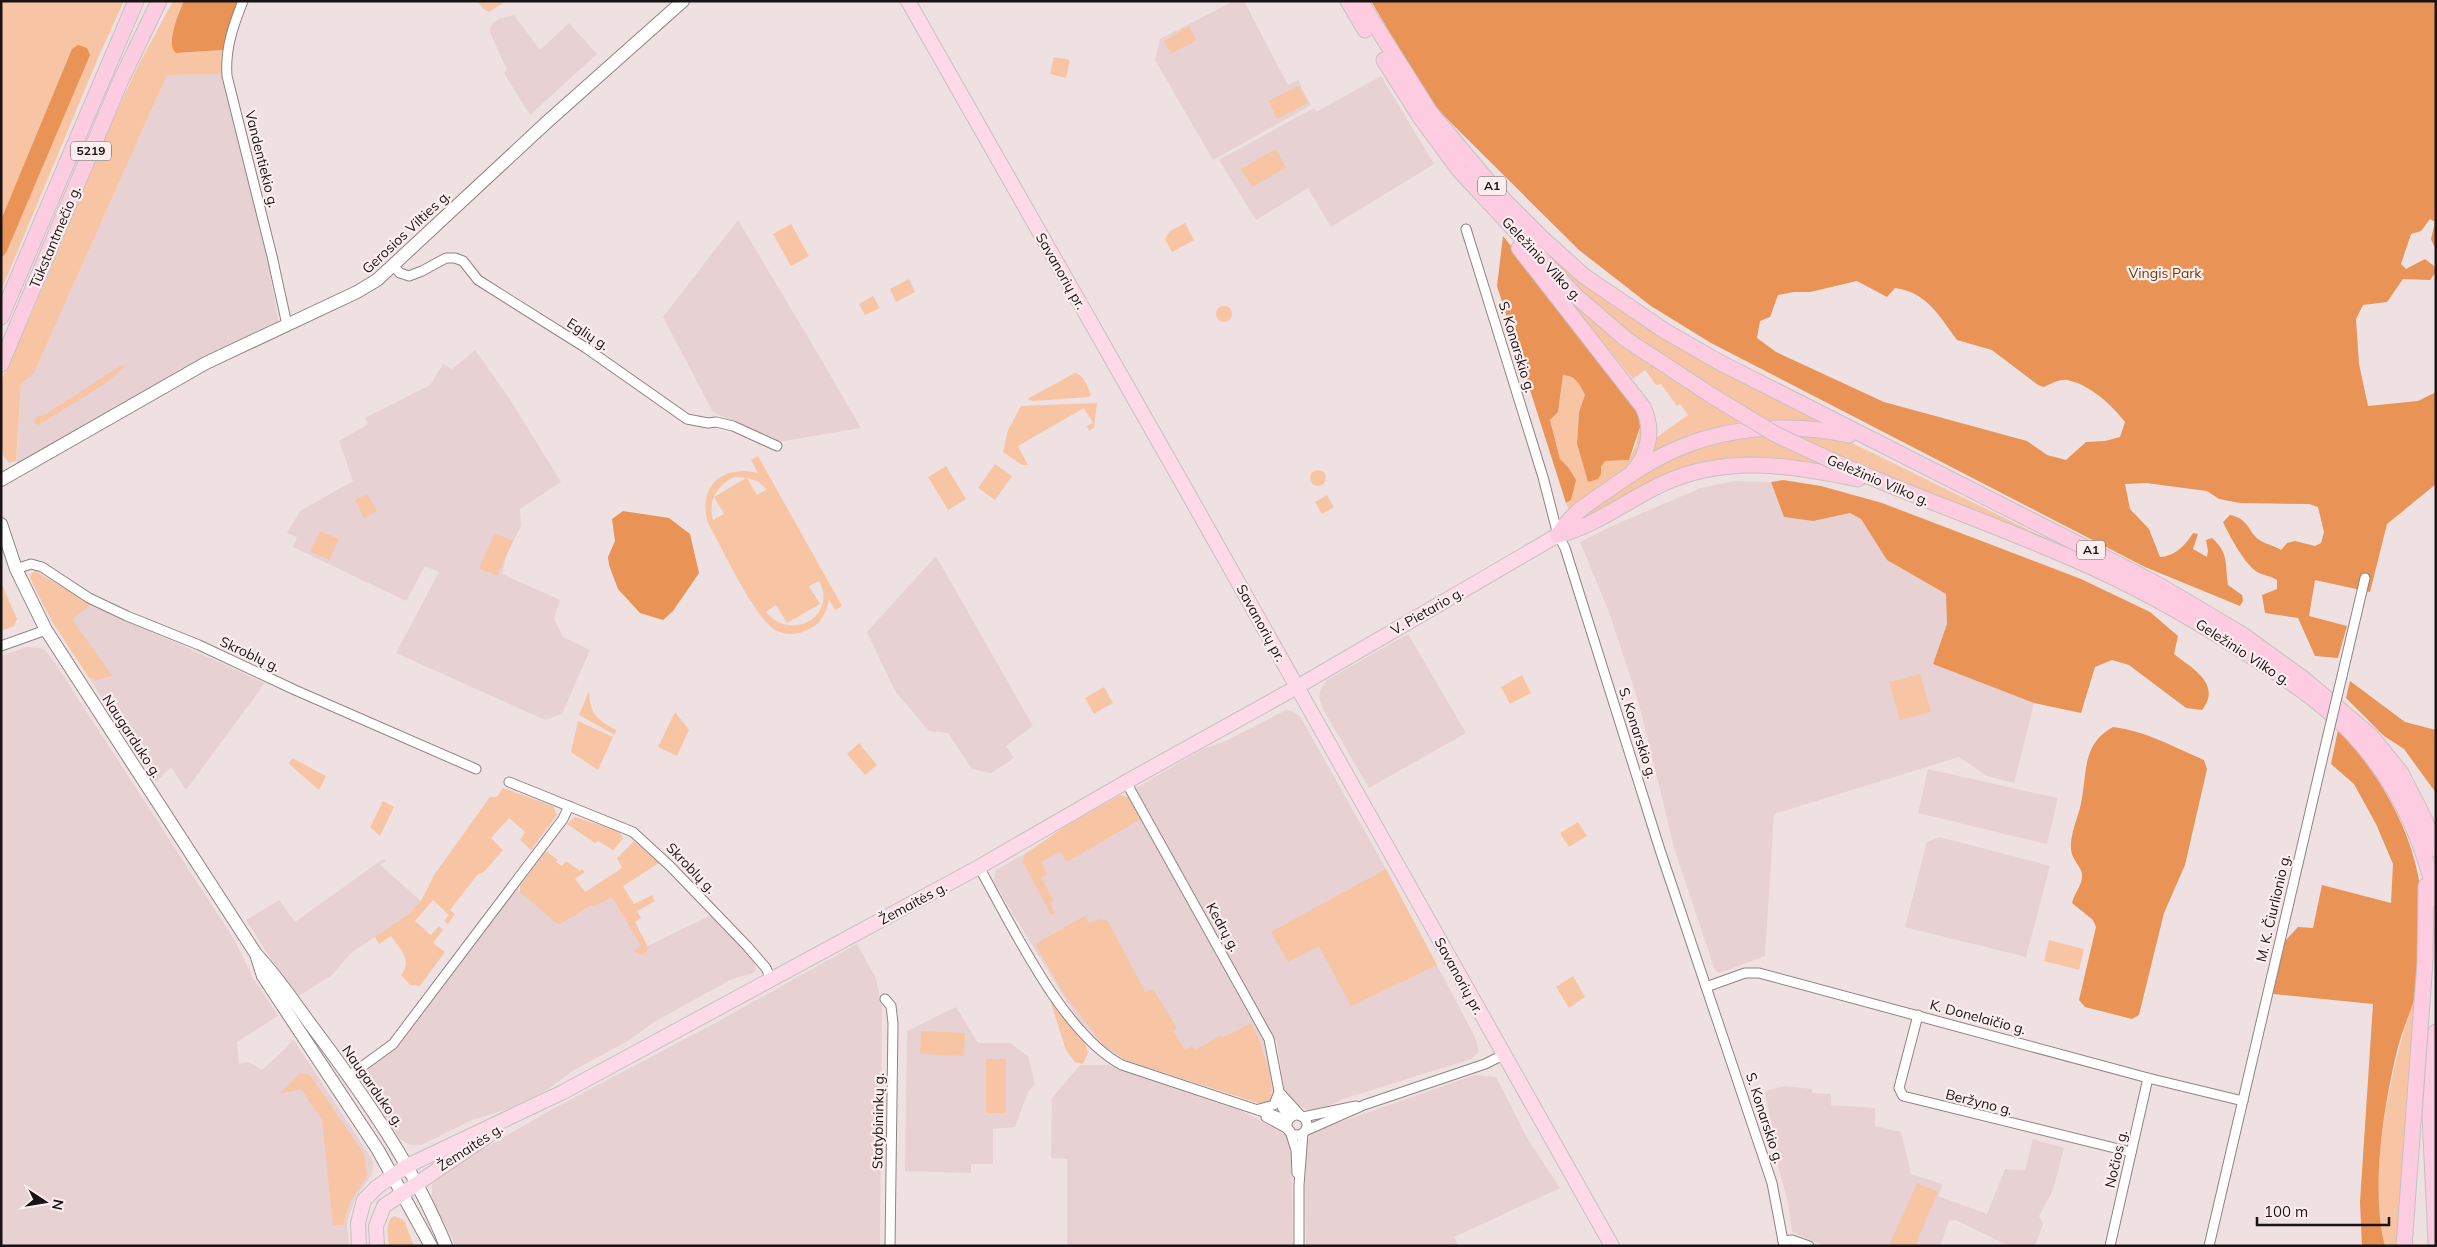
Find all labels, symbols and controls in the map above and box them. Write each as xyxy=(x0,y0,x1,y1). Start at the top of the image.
street label: Vandentiekio g. xyxy=(241,109,283,209)
road number: 5219 xyxy=(71,142,111,160)
road number: A1 xyxy=(1478,177,1506,196)
street label: Tūkstantmečio g. xyxy=(25,183,85,291)
street label: Gerosios Vilties g. xyxy=(358,186,454,278)
street label: Geležinio Vilko g. xyxy=(1498,213,1586,305)
street label: Savanorių pr. xyxy=(1032,229,1090,313)
park label: Vingis Park xyxy=(2128,264,2202,282)
street label: S. Konarskio g. xyxy=(1495,299,1539,395)
street label: Eglių g. xyxy=(564,314,612,354)
street label: Geležinio Vilko g. xyxy=(1824,450,1932,510)
road number: A1 xyxy=(2077,540,2105,560)
street label: Savanorių pr. xyxy=(1232,581,1290,665)
street label: V. Pietario g. xyxy=(1387,583,1467,639)
street label: Geležinio Vilko g. xyxy=(2192,615,2294,689)
street label: Skroblų g. xyxy=(217,632,283,676)
street label: S. Konarskio g. xyxy=(1615,685,1661,781)
street label: Naugarduko g. xyxy=(98,691,166,781)
street label: Skroblų g. xyxy=(662,839,720,897)
street label: M. K. Čiurlionio g. xyxy=(2252,852,2294,964)
street label: Žemaitės g. xyxy=(876,878,950,928)
street label: Kedrų g. xyxy=(1202,899,1244,955)
street label: Savanorių pr. xyxy=(1430,934,1488,1018)
street label: K. Donelaičio g. xyxy=(1928,996,2028,1038)
street label: Naugarduko g. xyxy=(338,1042,408,1130)
street label: S. Konarskio g. xyxy=(1742,1070,1788,1166)
street label: Statybininkų g. xyxy=(868,1073,888,1169)
street label: Beržyno g. xyxy=(1944,1085,2014,1119)
street label: Žemaitės g. xyxy=(434,1119,506,1175)
street label: Nočios g. xyxy=(2101,1128,2131,1190)
north arrow xyxy=(20,1177,70,1227)
scale bar xyxy=(2257,1194,2390,1226)
text: N xyxy=(48,1198,68,1212)
text: 100 m xyxy=(2264,1202,2308,1221)

